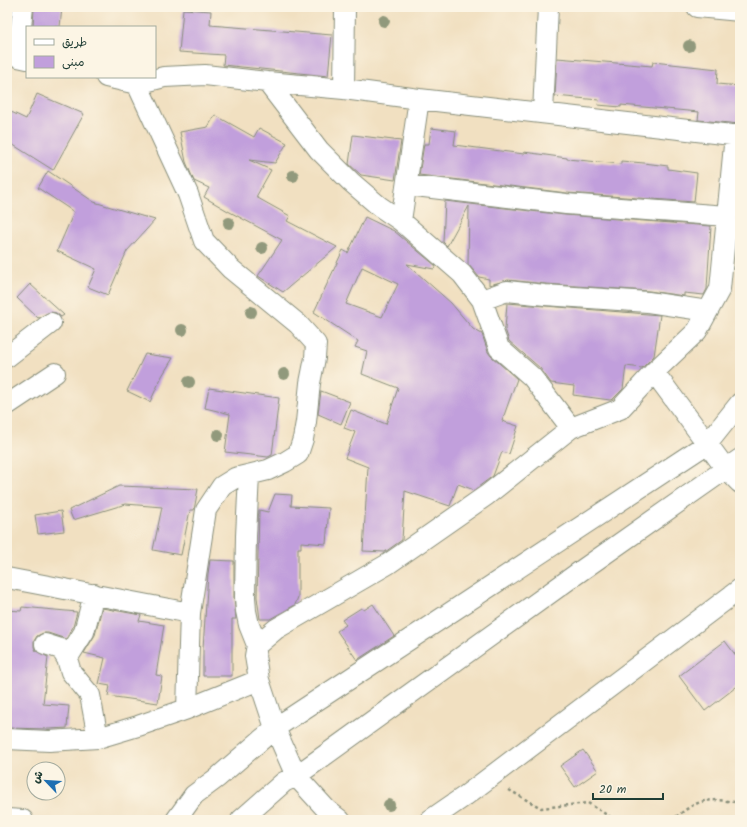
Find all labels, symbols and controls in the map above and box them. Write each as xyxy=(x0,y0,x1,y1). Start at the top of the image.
legend xyxy=(26,26,156,78)
text: طريق xyxy=(62,33,87,52)
text: مبنى xyxy=(62,53,85,72)
north arrow xyxy=(26,761,66,801)
text: ش xyxy=(27,768,49,786)
scale bar xyxy=(593,775,663,801)
text: 20 m xyxy=(599,780,627,799)

